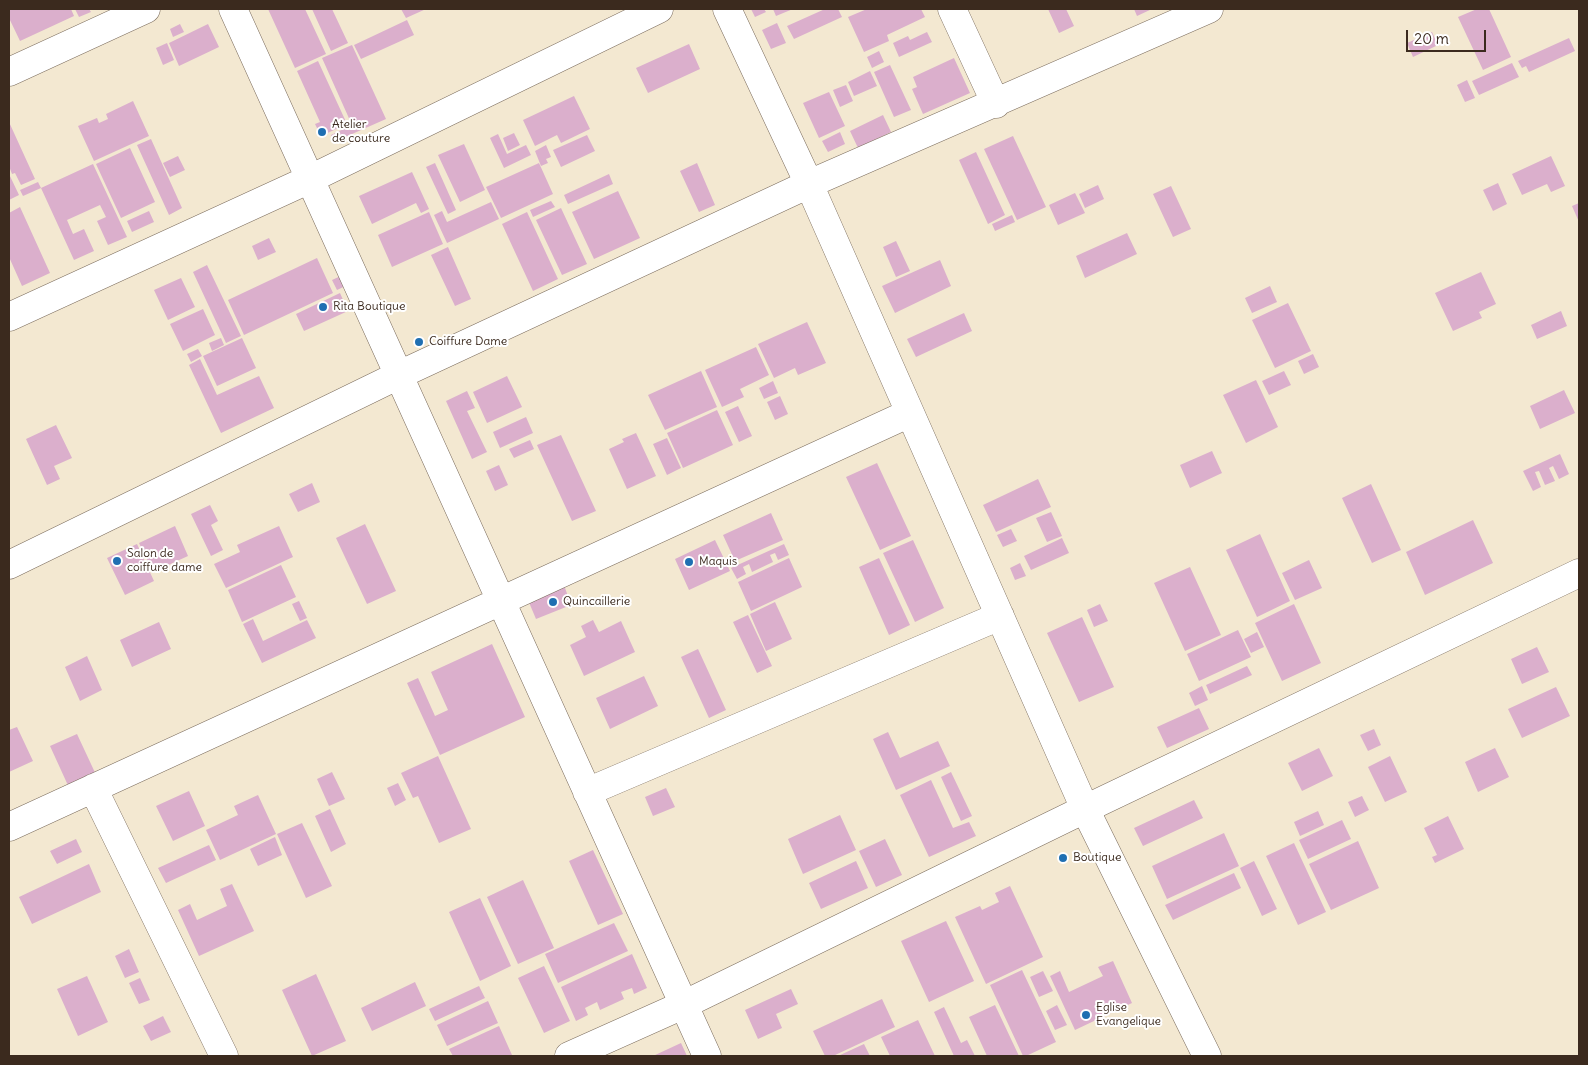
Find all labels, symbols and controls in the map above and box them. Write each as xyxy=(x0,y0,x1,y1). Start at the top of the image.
scale bar xyxy=(1408,20,1488,52)
text: 20 m xyxy=(1414,29,1449,48)
place label: Atelier de couture xyxy=(332,118,390,146)
marker: Atelier de couture xyxy=(316,126,328,138)
place label: Rita Boutique xyxy=(333,300,405,314)
marker: Rita Boutique xyxy=(317,301,329,313)
place label: Coiffure Dame xyxy=(429,335,507,349)
marker: Coiffure Dame xyxy=(413,336,425,348)
place label: Salon de coiffure dame xyxy=(127,547,202,575)
marker: Salon de coiffure dame xyxy=(111,555,123,567)
place label: Maquis xyxy=(699,555,737,569)
marker: Maquis xyxy=(683,556,695,568)
place label: Quincaillerie xyxy=(563,595,630,609)
marker: Quincaillerie xyxy=(547,596,559,608)
place label: Boutique xyxy=(1073,851,1121,865)
marker: Boutique xyxy=(1057,852,1069,864)
place label: Eglise Evangelique xyxy=(1096,1001,1161,1029)
marker: Eglise Evangelique xyxy=(1080,1009,1092,1021)

